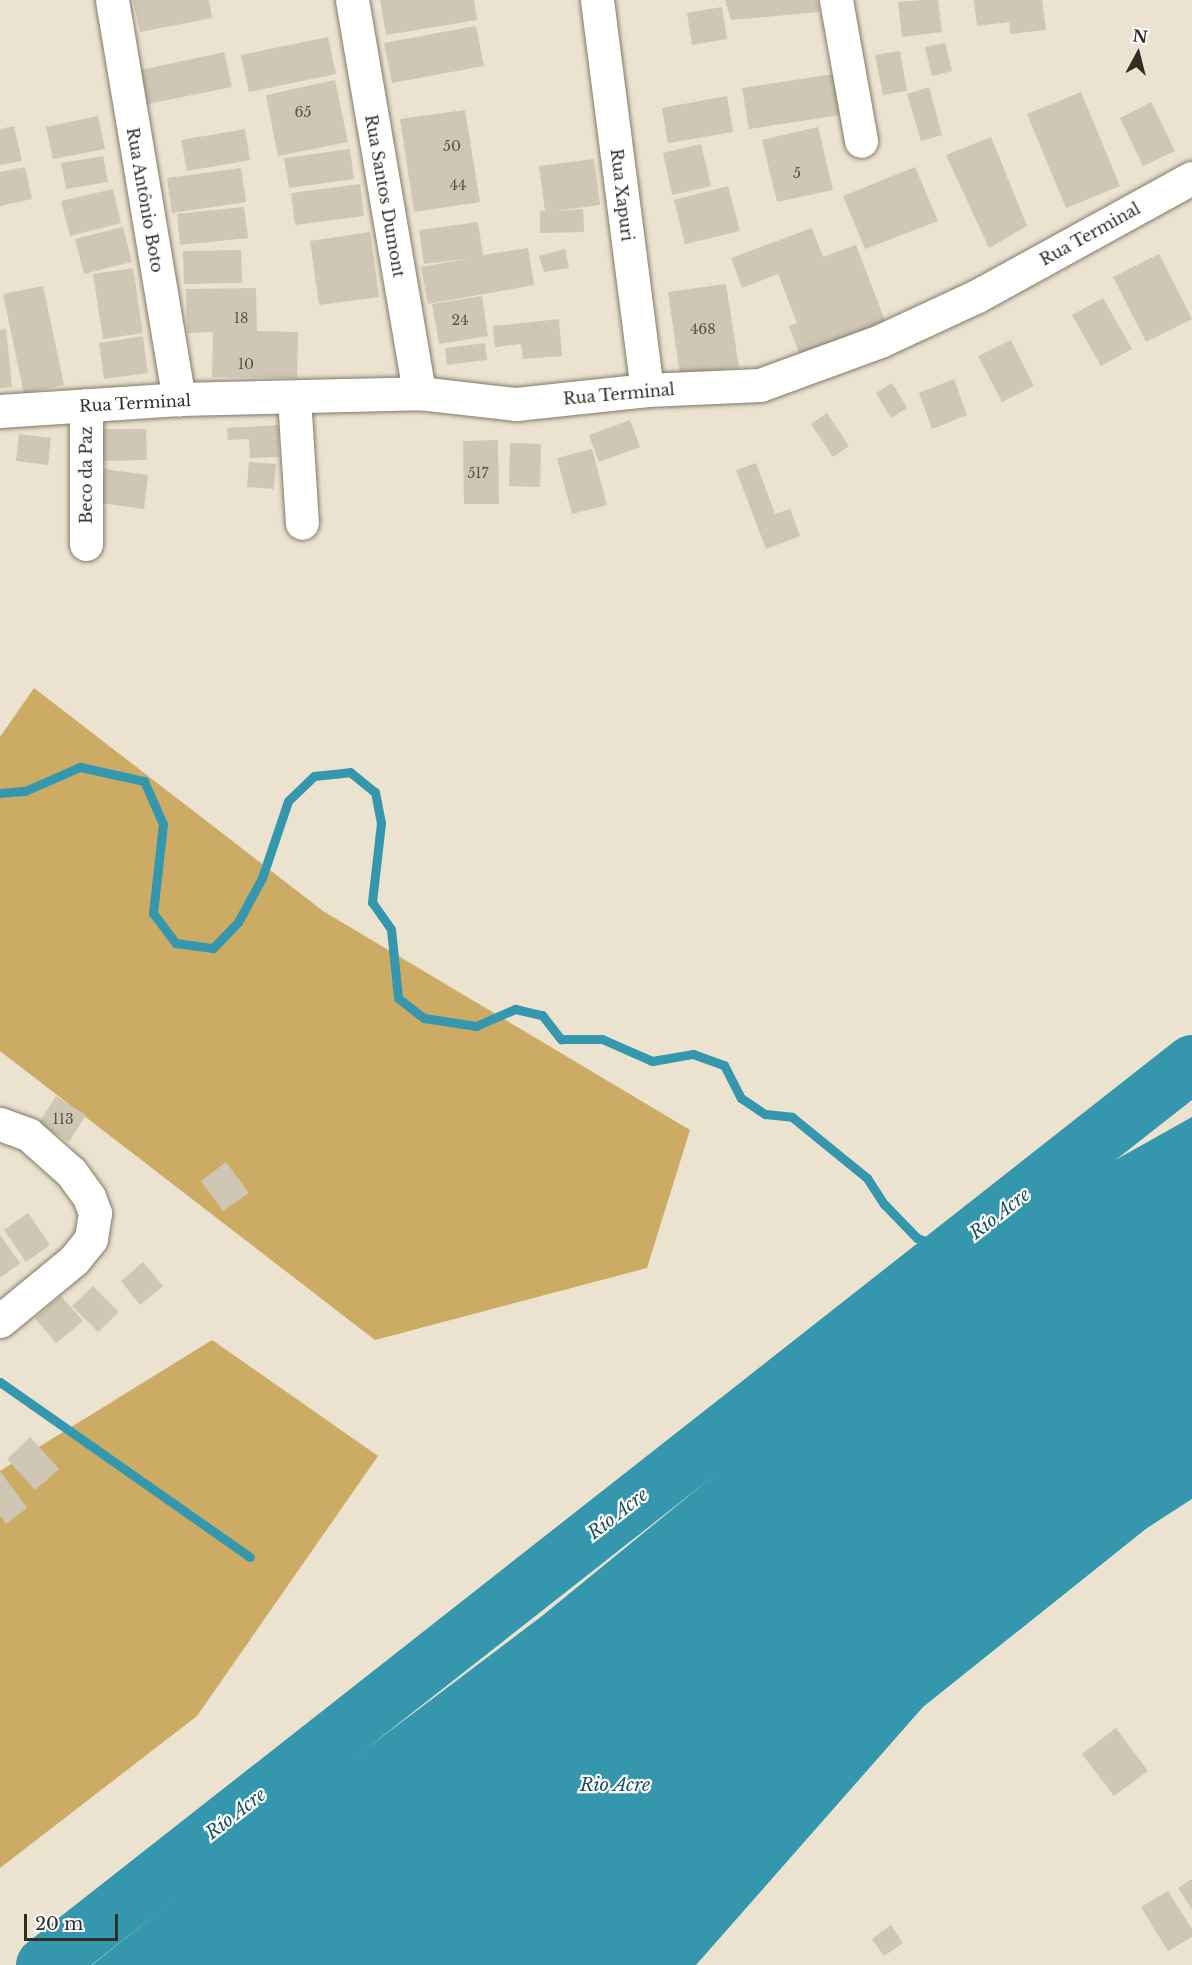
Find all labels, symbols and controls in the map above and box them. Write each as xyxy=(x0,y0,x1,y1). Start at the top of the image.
north arrow xyxy=(1108,24,1168,84)
text: N xyxy=(1131,25,1149,47)
house number: 65 xyxy=(295,104,311,120)
street label: Rua Santos Dumont xyxy=(361,113,409,279)
street label: Rua Antônio Boto xyxy=(123,126,167,274)
house number: 50 xyxy=(443,138,461,154)
street label: Rua Xapuri xyxy=(607,147,637,243)
house number: 5 xyxy=(793,165,801,181)
house number: 44 xyxy=(450,177,466,193)
street label: Rua Terminal xyxy=(1036,198,1144,270)
house number: 18 xyxy=(234,310,248,326)
house number: 24 xyxy=(452,312,468,328)
house number: 468 xyxy=(690,321,716,337)
house number: 10 xyxy=(238,356,254,372)
street label: Rua Terminal xyxy=(562,380,676,408)
street label: Rua Terminal xyxy=(78,390,192,416)
street label: Beco da Paz xyxy=(76,426,96,524)
house number: 517 xyxy=(467,465,489,481)
house number: 113 xyxy=(52,1111,74,1127)
water label: Río Acre xyxy=(965,1184,1035,1244)
water label: Río Acre xyxy=(583,1484,653,1544)
water label: Rio Acre xyxy=(579,1774,651,1796)
water label: Río Acre xyxy=(201,1784,271,1844)
scale bar xyxy=(27,1902,122,1940)
text: 20 m xyxy=(35,1913,83,1935)

